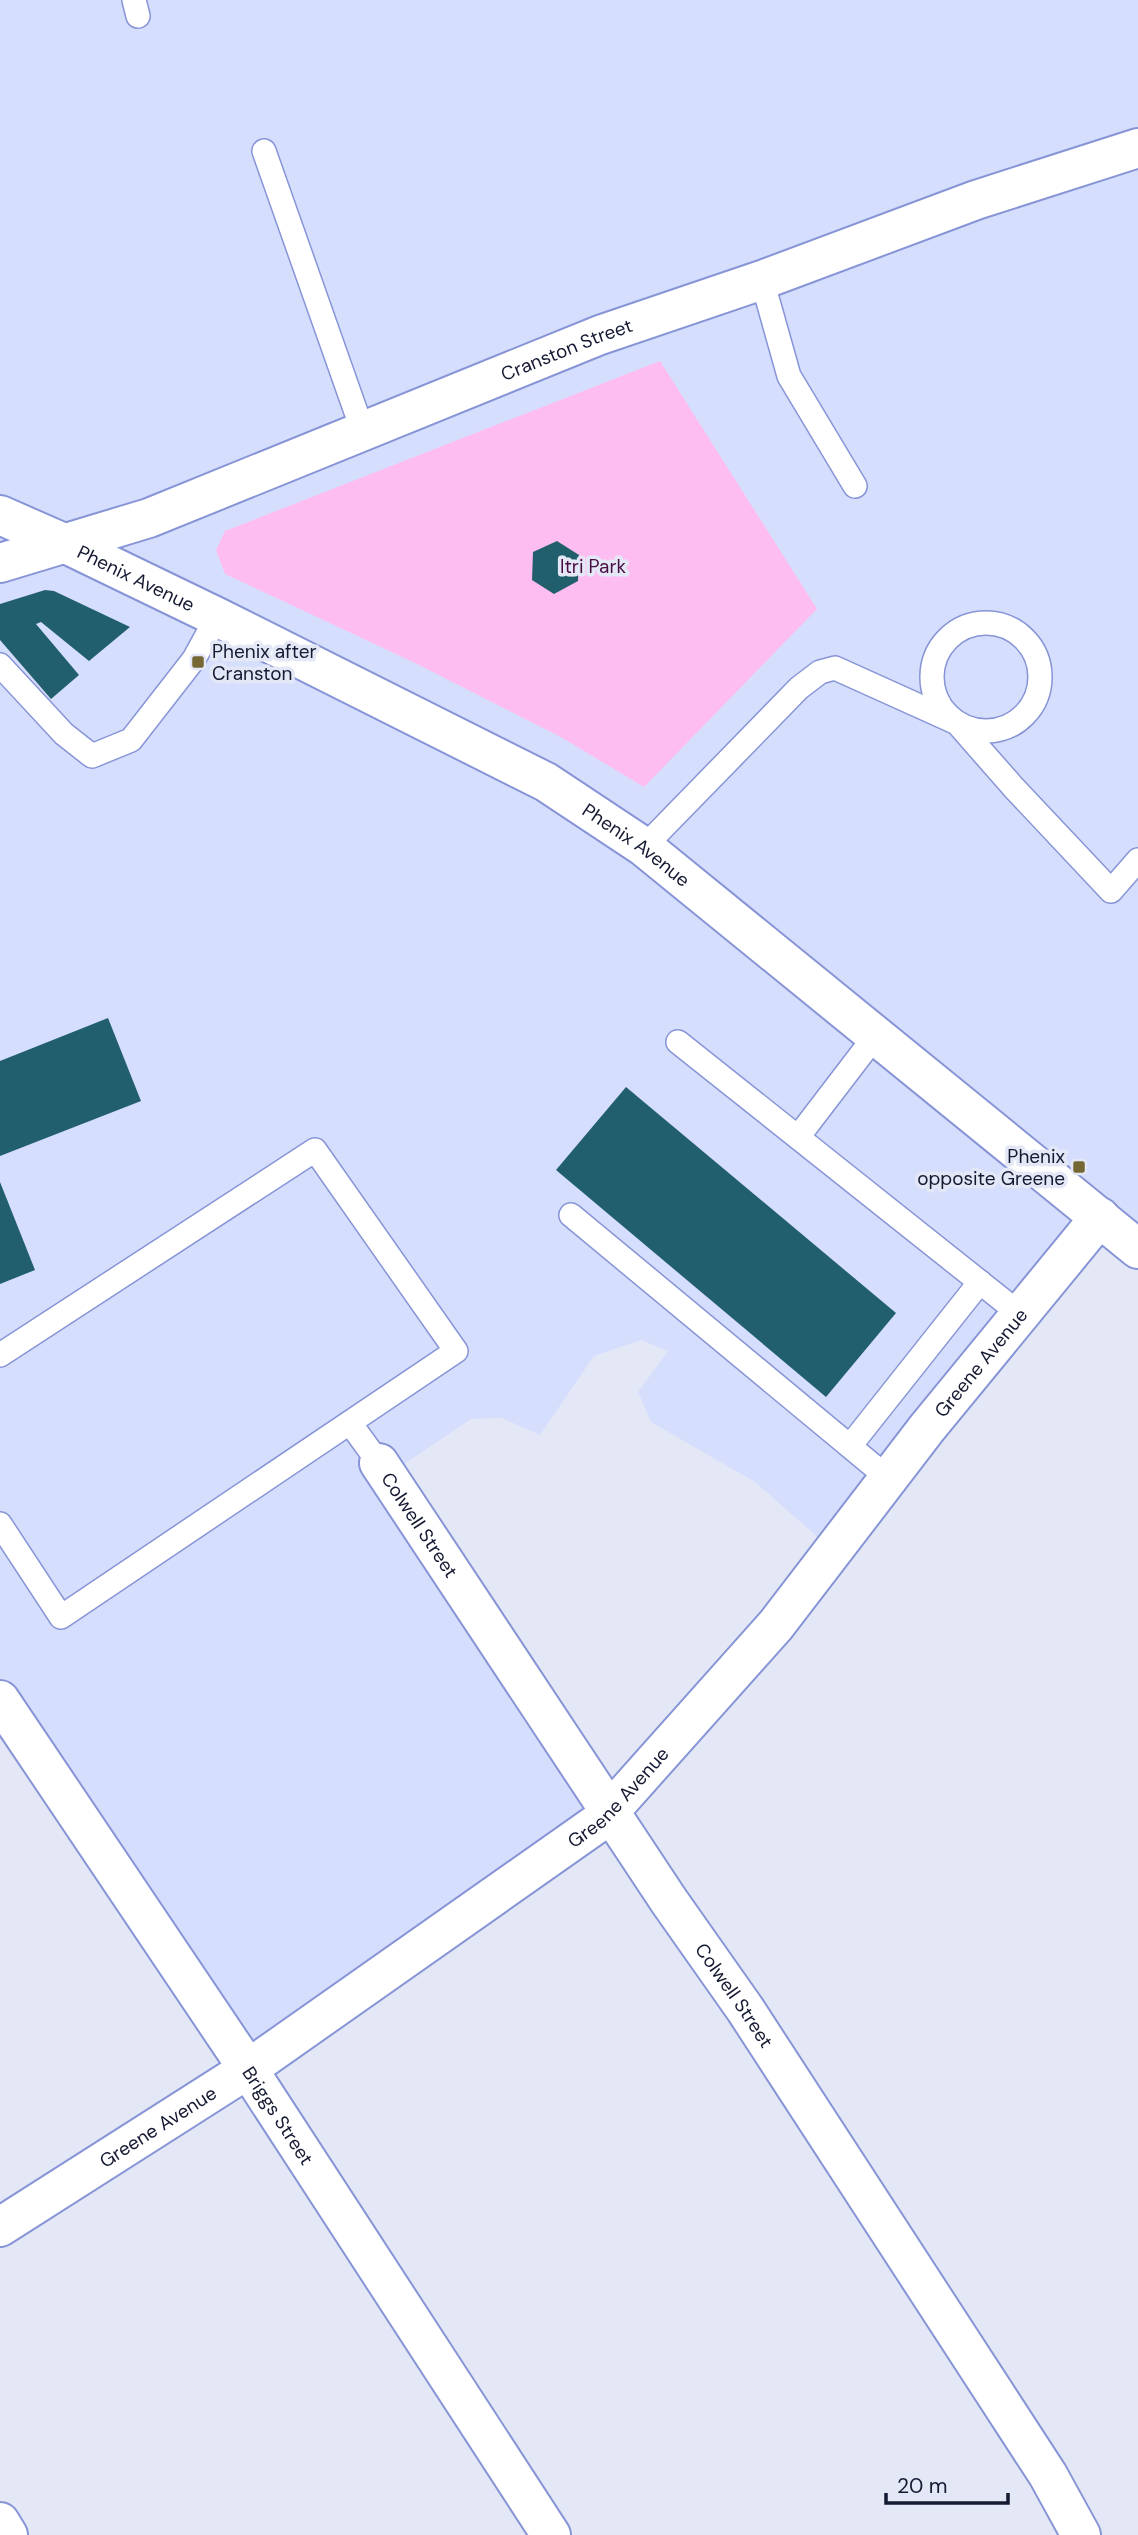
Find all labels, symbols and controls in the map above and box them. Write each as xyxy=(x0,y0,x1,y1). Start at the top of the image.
street label: Cranston Street xyxy=(497,313,636,387)
street label: Phenix Avenue xyxy=(73,539,199,617)
park label: Itri Park xyxy=(560,554,626,579)
place label: Phenix after Cranston xyxy=(212,639,316,686)
marker: Phenix after Cranston xyxy=(190,654,206,670)
street label: Phenix Avenue xyxy=(578,798,695,893)
place label: Phenix opposite Greene xyxy=(917,1144,1066,1191)
marker: Phenix opposite Greene xyxy=(1071,1159,1087,1175)
street label: Greene Avenue xyxy=(929,1303,1033,1423)
street label: Colwell Street xyxy=(375,1467,463,1583)
street label: Greene Avenue xyxy=(562,1742,674,1854)
street label: Colwell Street xyxy=(689,1938,779,2052)
street label: Briggs Street xyxy=(237,2062,319,2170)
street label: Greene Avenue xyxy=(95,2080,221,2173)
scale bar xyxy=(886,2462,1009,2506)
text: 20 m xyxy=(897,2472,948,2500)

